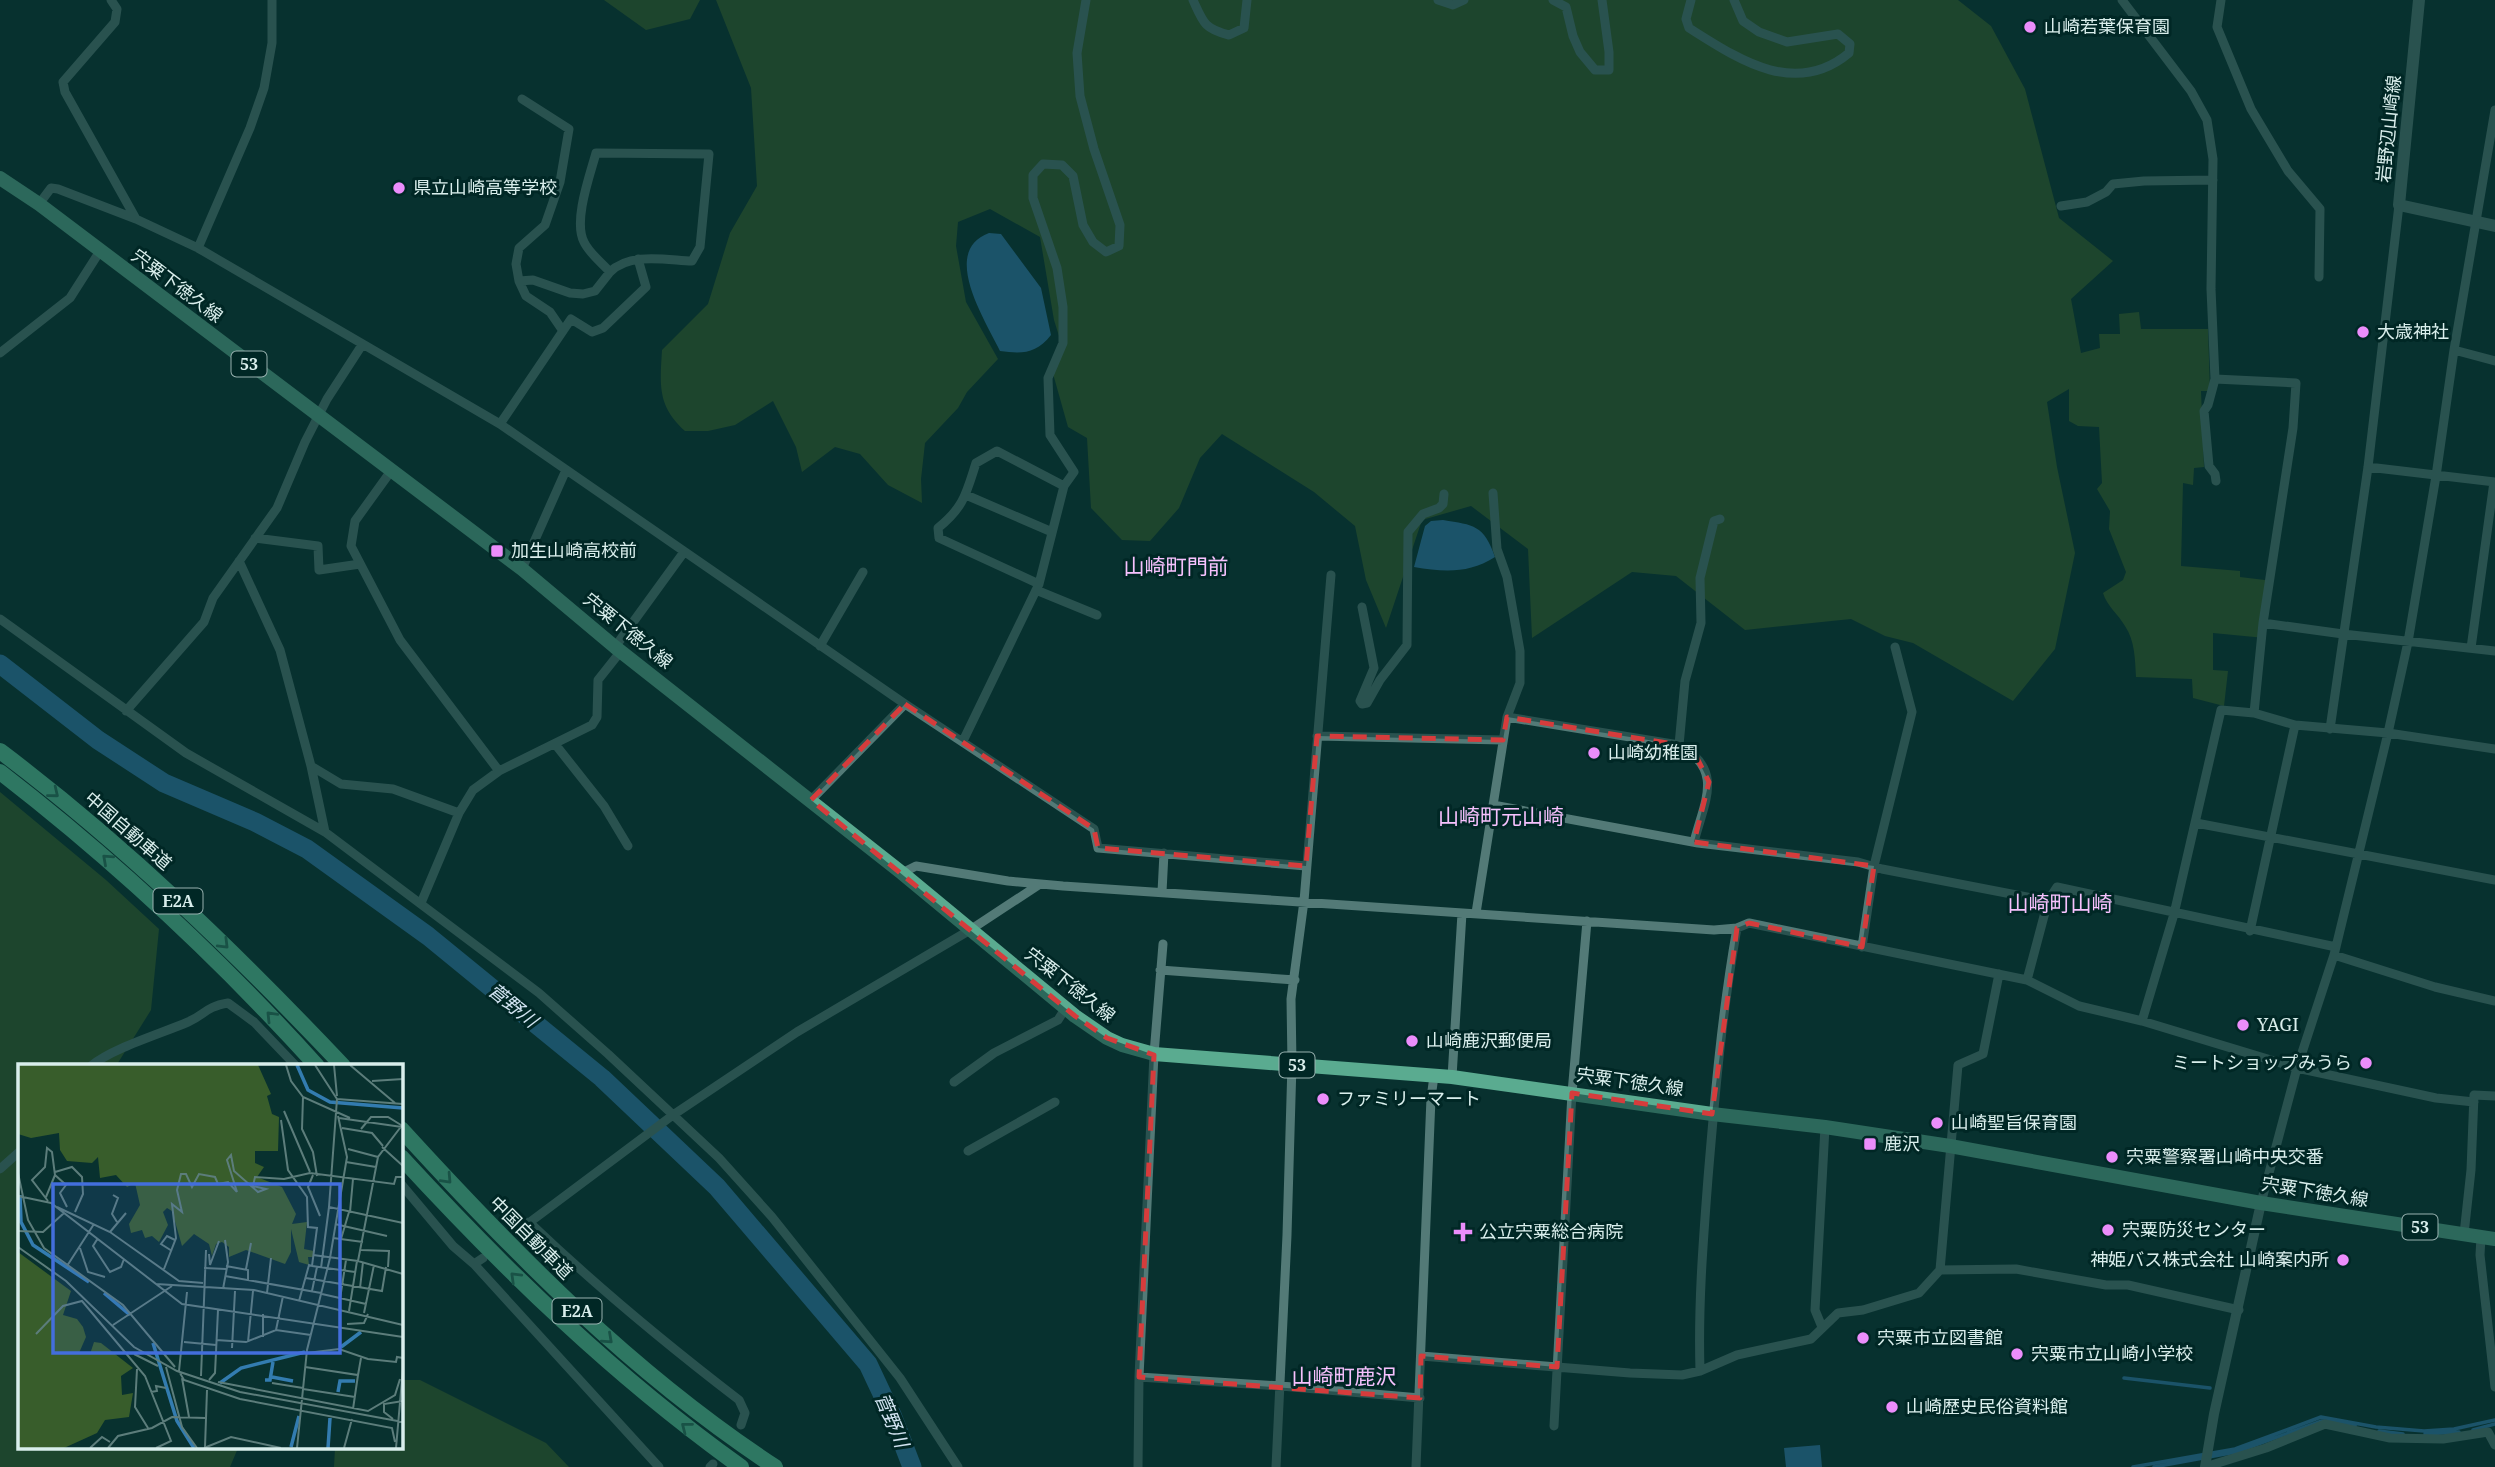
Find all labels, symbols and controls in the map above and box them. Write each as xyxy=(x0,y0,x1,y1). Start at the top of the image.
place label: 山崎若葉保育園 xyxy=(2044,14,2170,38)
marker: 山崎若葉保育園 xyxy=(2022,19,2038,35)
street label: 岩野辺山崎線 xyxy=(2370,74,2406,184)
place label: 県立山崎高等学校 xyxy=(413,175,557,199)
marker: 県立山崎高等学校 xyxy=(391,180,407,196)
street label: 宍粟下徳久線 xyxy=(127,243,228,327)
place label: 大歳神社 xyxy=(2377,319,2449,343)
marker: 大歳神社 xyxy=(2355,324,2371,340)
road number: 53 xyxy=(232,352,266,376)
place label: 加生山崎高校前 xyxy=(511,538,637,562)
marker: 加生山崎高校前 xyxy=(489,543,505,559)
district label: 山崎町門前 xyxy=(1124,552,1229,580)
street label: 宍粟下徳久線 xyxy=(579,587,678,674)
place label: 山崎幼稚園 xyxy=(1608,740,1698,764)
marker: 山崎幼稚園 xyxy=(1586,745,1602,761)
one-way arrow xyxy=(45,785,58,797)
street label: 中国自動車道 xyxy=(80,786,177,875)
district label: 山崎町元山崎 xyxy=(1438,802,1564,830)
one-way arrow xyxy=(102,855,115,867)
road number: E2A xyxy=(154,888,202,914)
district label: 山崎町山崎 xyxy=(2008,889,2113,917)
one-way arrow xyxy=(215,936,228,949)
street label: 宍粟下徳久線 xyxy=(1021,942,1121,1027)
water label: 菅野川 xyxy=(483,977,545,1034)
one-way arrow xyxy=(267,1011,280,1024)
place label: YAGI xyxy=(2256,1012,2299,1036)
marker: YAGI xyxy=(2235,1017,2251,1033)
place label: 山崎鹿沢郵便局 xyxy=(1426,1028,1552,1052)
marker: 山崎鹿沢郵便局 xyxy=(1404,1033,1420,1049)
place label: ミートショップみうら xyxy=(2172,1050,2352,1074)
road number: 53 xyxy=(1280,1052,1314,1078)
marker: ミートショップみうら xyxy=(2358,1055,2374,1071)
street label: 宍粟下徳久線 xyxy=(1575,1062,1685,1100)
inset map xyxy=(18,1064,402,1450)
place label: ファミリーマート xyxy=(1337,1086,1481,1110)
marker: ファミリーマート xyxy=(1315,1091,1331,1107)
place label: 山崎聖旨保育園 xyxy=(1951,1110,2077,1134)
marker: 山崎聖旨保育園 xyxy=(1929,1115,1945,1131)
place label: 鹿沢 xyxy=(1884,1131,1920,1155)
marker: 鹿沢 xyxy=(1862,1136,1878,1152)
place label: 宍粟警察署山崎中央交番 xyxy=(2126,1144,2324,1168)
marker: 宍粟警察署山崎中央交番 xyxy=(2104,1149,2120,1165)
one-way arrow xyxy=(439,1171,451,1184)
street label: 宍粟下徳久線 xyxy=(2260,1171,2370,1211)
street label: 中国自動車道 xyxy=(485,1191,578,1284)
road number: 53 xyxy=(2402,1214,2438,1240)
place label: 宍粟防災センター xyxy=(2122,1217,2266,1241)
place label: 公立宍粟総合病院 xyxy=(1479,1219,1623,1243)
marker: 公立宍粟総合病院 xyxy=(1453,1222,1473,1242)
marker: 宍粟防災センター xyxy=(2100,1222,2116,1238)
place label: 神姫バス株式会社 山崎案内所 xyxy=(2090,1247,2329,1271)
marker: 神姫バス株式会社 山崎案内所 xyxy=(2335,1252,2351,1268)
one-way arrow xyxy=(510,1273,523,1286)
road number: E2A xyxy=(552,1298,602,1324)
place label: 宍粟市立図書館 xyxy=(1877,1325,2003,1349)
marker: 宍粟市立図書館 xyxy=(1855,1330,1871,1346)
one-way arrow xyxy=(600,1331,613,1344)
place label: 宍粟市立山崎小学校 xyxy=(2031,1341,2193,1365)
marker: 宍粟市立山崎小学校 xyxy=(2009,1346,2025,1362)
district label: 山崎町鹿沢 xyxy=(1292,1362,1397,1390)
water label: 菅野川 xyxy=(869,1389,916,1453)
place label: 山崎歴史民俗資料館 xyxy=(1906,1394,2068,1418)
marker: 山崎歴史民俗資料館 xyxy=(1884,1399,1900,1415)
one-way arrow xyxy=(681,1423,694,1436)

